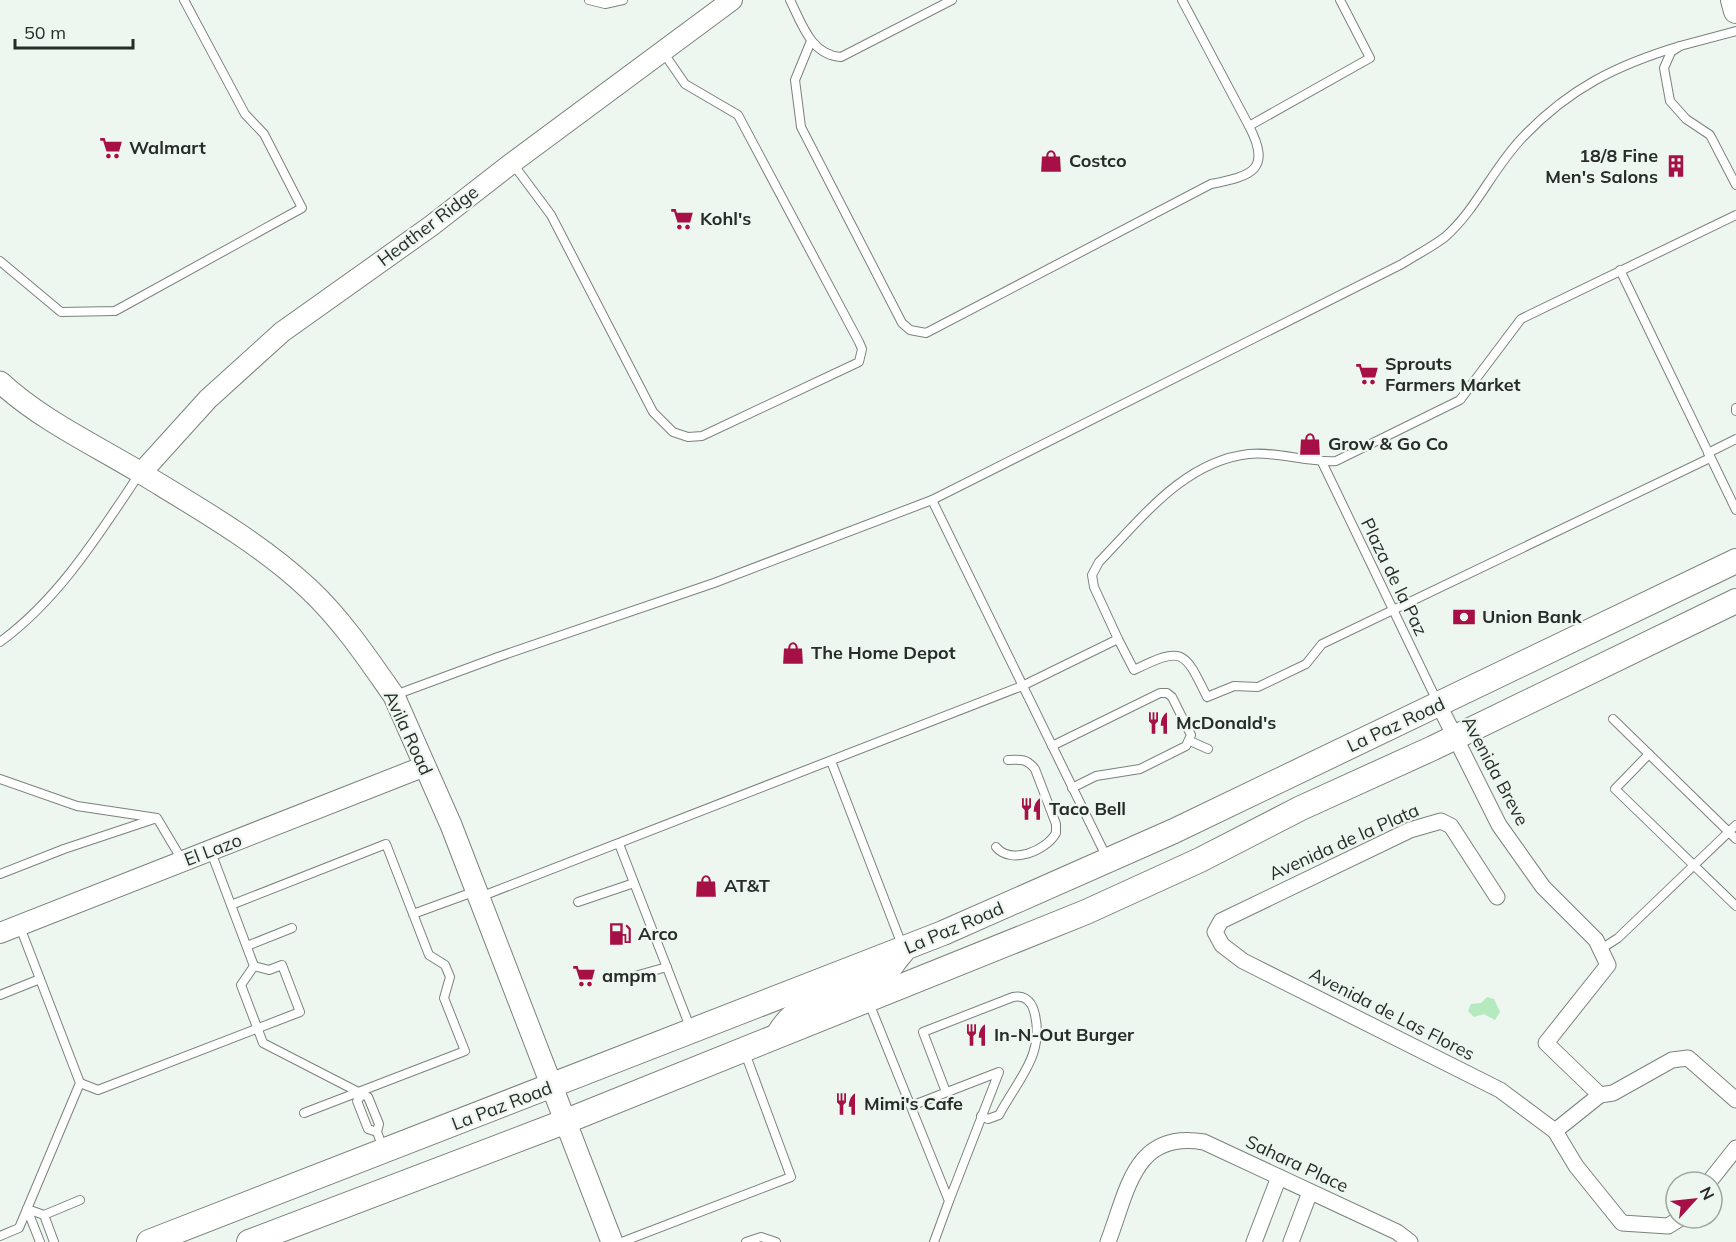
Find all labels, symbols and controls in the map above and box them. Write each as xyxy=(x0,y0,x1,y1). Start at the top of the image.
scale bar xyxy=(15,12,134,50)
text: 50 m xyxy=(24,21,66,44)
supermarket icon: Walmart xyxy=(98,135,124,161)
place label: Walmart xyxy=(129,136,206,159)
place label: 18/8 Fine Men's Salons xyxy=(1545,144,1658,188)
shop icon: Costco xyxy=(1038,148,1064,174)
place label: Costco xyxy=(1069,149,1127,172)
building icon: 18/8 Fine Men's Salons xyxy=(1663,153,1689,179)
street label: Heather Ridge xyxy=(373,180,483,271)
supermarket icon: Kohl's xyxy=(669,206,695,232)
place label: Kohl's xyxy=(700,207,751,230)
place label: Sprouts Farmers Market xyxy=(1385,352,1521,396)
supermarket icon: Sprouts Farmers Market xyxy=(1354,361,1380,387)
shop icon: Grow & Go Co xyxy=(1297,431,1323,457)
place label: Grow & Go Co xyxy=(1328,432,1448,455)
street label: Plaza de la Paz xyxy=(1356,514,1433,639)
bank icon: Union Bank xyxy=(1451,604,1477,630)
place label: Union Bank xyxy=(1482,605,1583,628)
shop icon: The Home Depot xyxy=(780,640,806,666)
place label: The Home Depot xyxy=(811,641,956,664)
street label: Avila Road xyxy=(379,687,438,779)
street label: La Paz Road xyxy=(1343,692,1448,757)
restaurant icon: McDonald's xyxy=(1145,710,1171,736)
place label: McDonald's xyxy=(1176,711,1276,734)
street label: Avenida Breve xyxy=(1457,712,1534,829)
restaurant icon: Taco Bell xyxy=(1018,796,1044,822)
place label: Taco Bell xyxy=(1049,797,1126,820)
street label: Avenida de la Plata xyxy=(1265,798,1423,885)
street label: El Lazo xyxy=(181,828,245,871)
shop icon: AT&T xyxy=(693,873,719,899)
place label: AT&T xyxy=(724,874,770,897)
street label: La Paz Road xyxy=(901,896,1007,959)
fuel station icon: Arco xyxy=(607,921,633,947)
place label: Arco xyxy=(638,922,678,945)
street label: Avenida de Las Flores xyxy=(1306,962,1479,1065)
supermarket icon: ampm xyxy=(571,963,597,989)
place label: ampm xyxy=(602,964,657,987)
restaurant icon: In-N-Out Burger xyxy=(963,1022,989,1048)
place label: In-N-Out Burger xyxy=(994,1023,1135,1046)
street label: La Paz Road xyxy=(448,1076,555,1135)
restaurant icon: Mimi's Cafe xyxy=(833,1091,859,1117)
place label: Mimi's Cafe xyxy=(864,1092,963,1115)
street label: Sahara Place xyxy=(1242,1130,1352,1197)
north arrow xyxy=(1664,1170,1724,1230)
text: N xyxy=(1696,1183,1719,1203)

